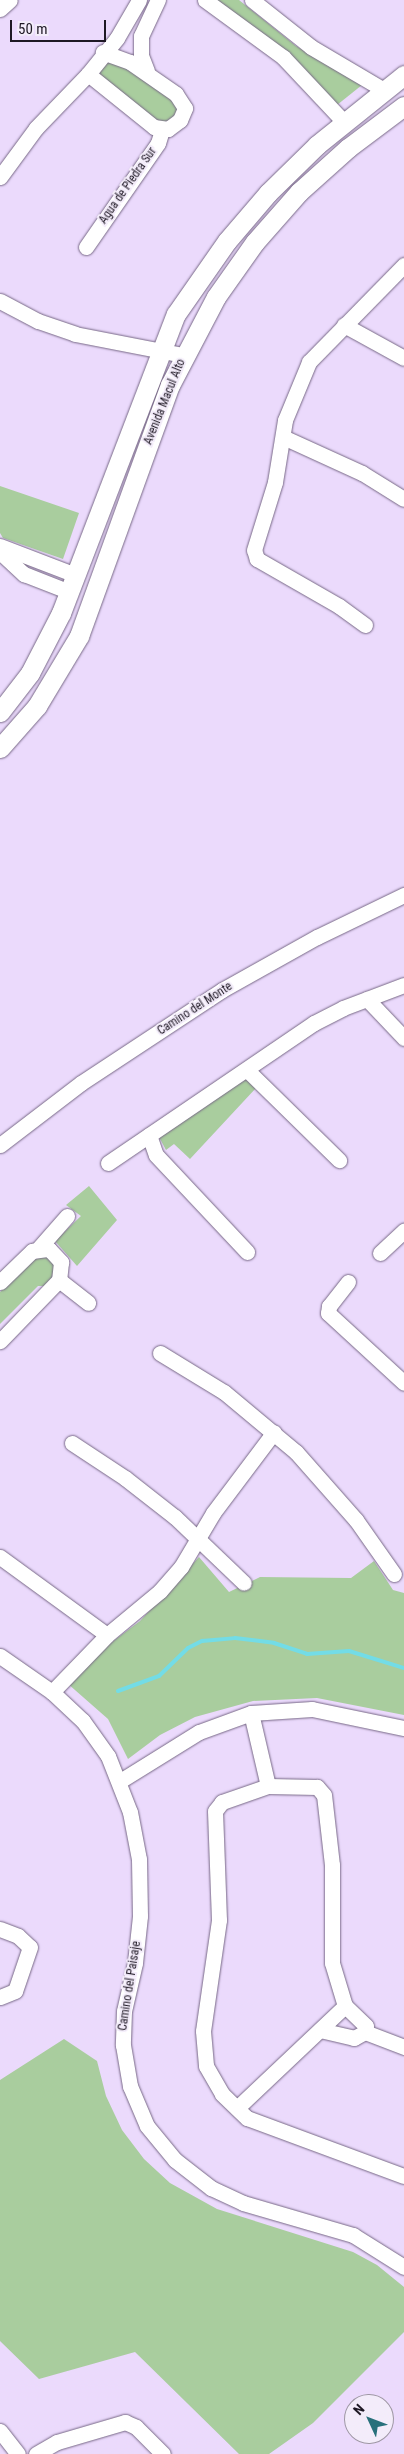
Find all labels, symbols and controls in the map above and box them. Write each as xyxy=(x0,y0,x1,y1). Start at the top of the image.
scale bar xyxy=(12,10,109,42)
text: 50 m xyxy=(18,20,48,38)
street label: Agua de Piedra Sur xyxy=(96,145,160,227)
street label: Avenida Macul Alto xyxy=(141,357,189,447)
street label: Camino del Monte xyxy=(155,980,235,1038)
street label: Camino del Paisaje xyxy=(116,1940,144,2032)
north arrow xyxy=(344,2394,394,2444)
text: N xyxy=(350,2401,368,2418)

